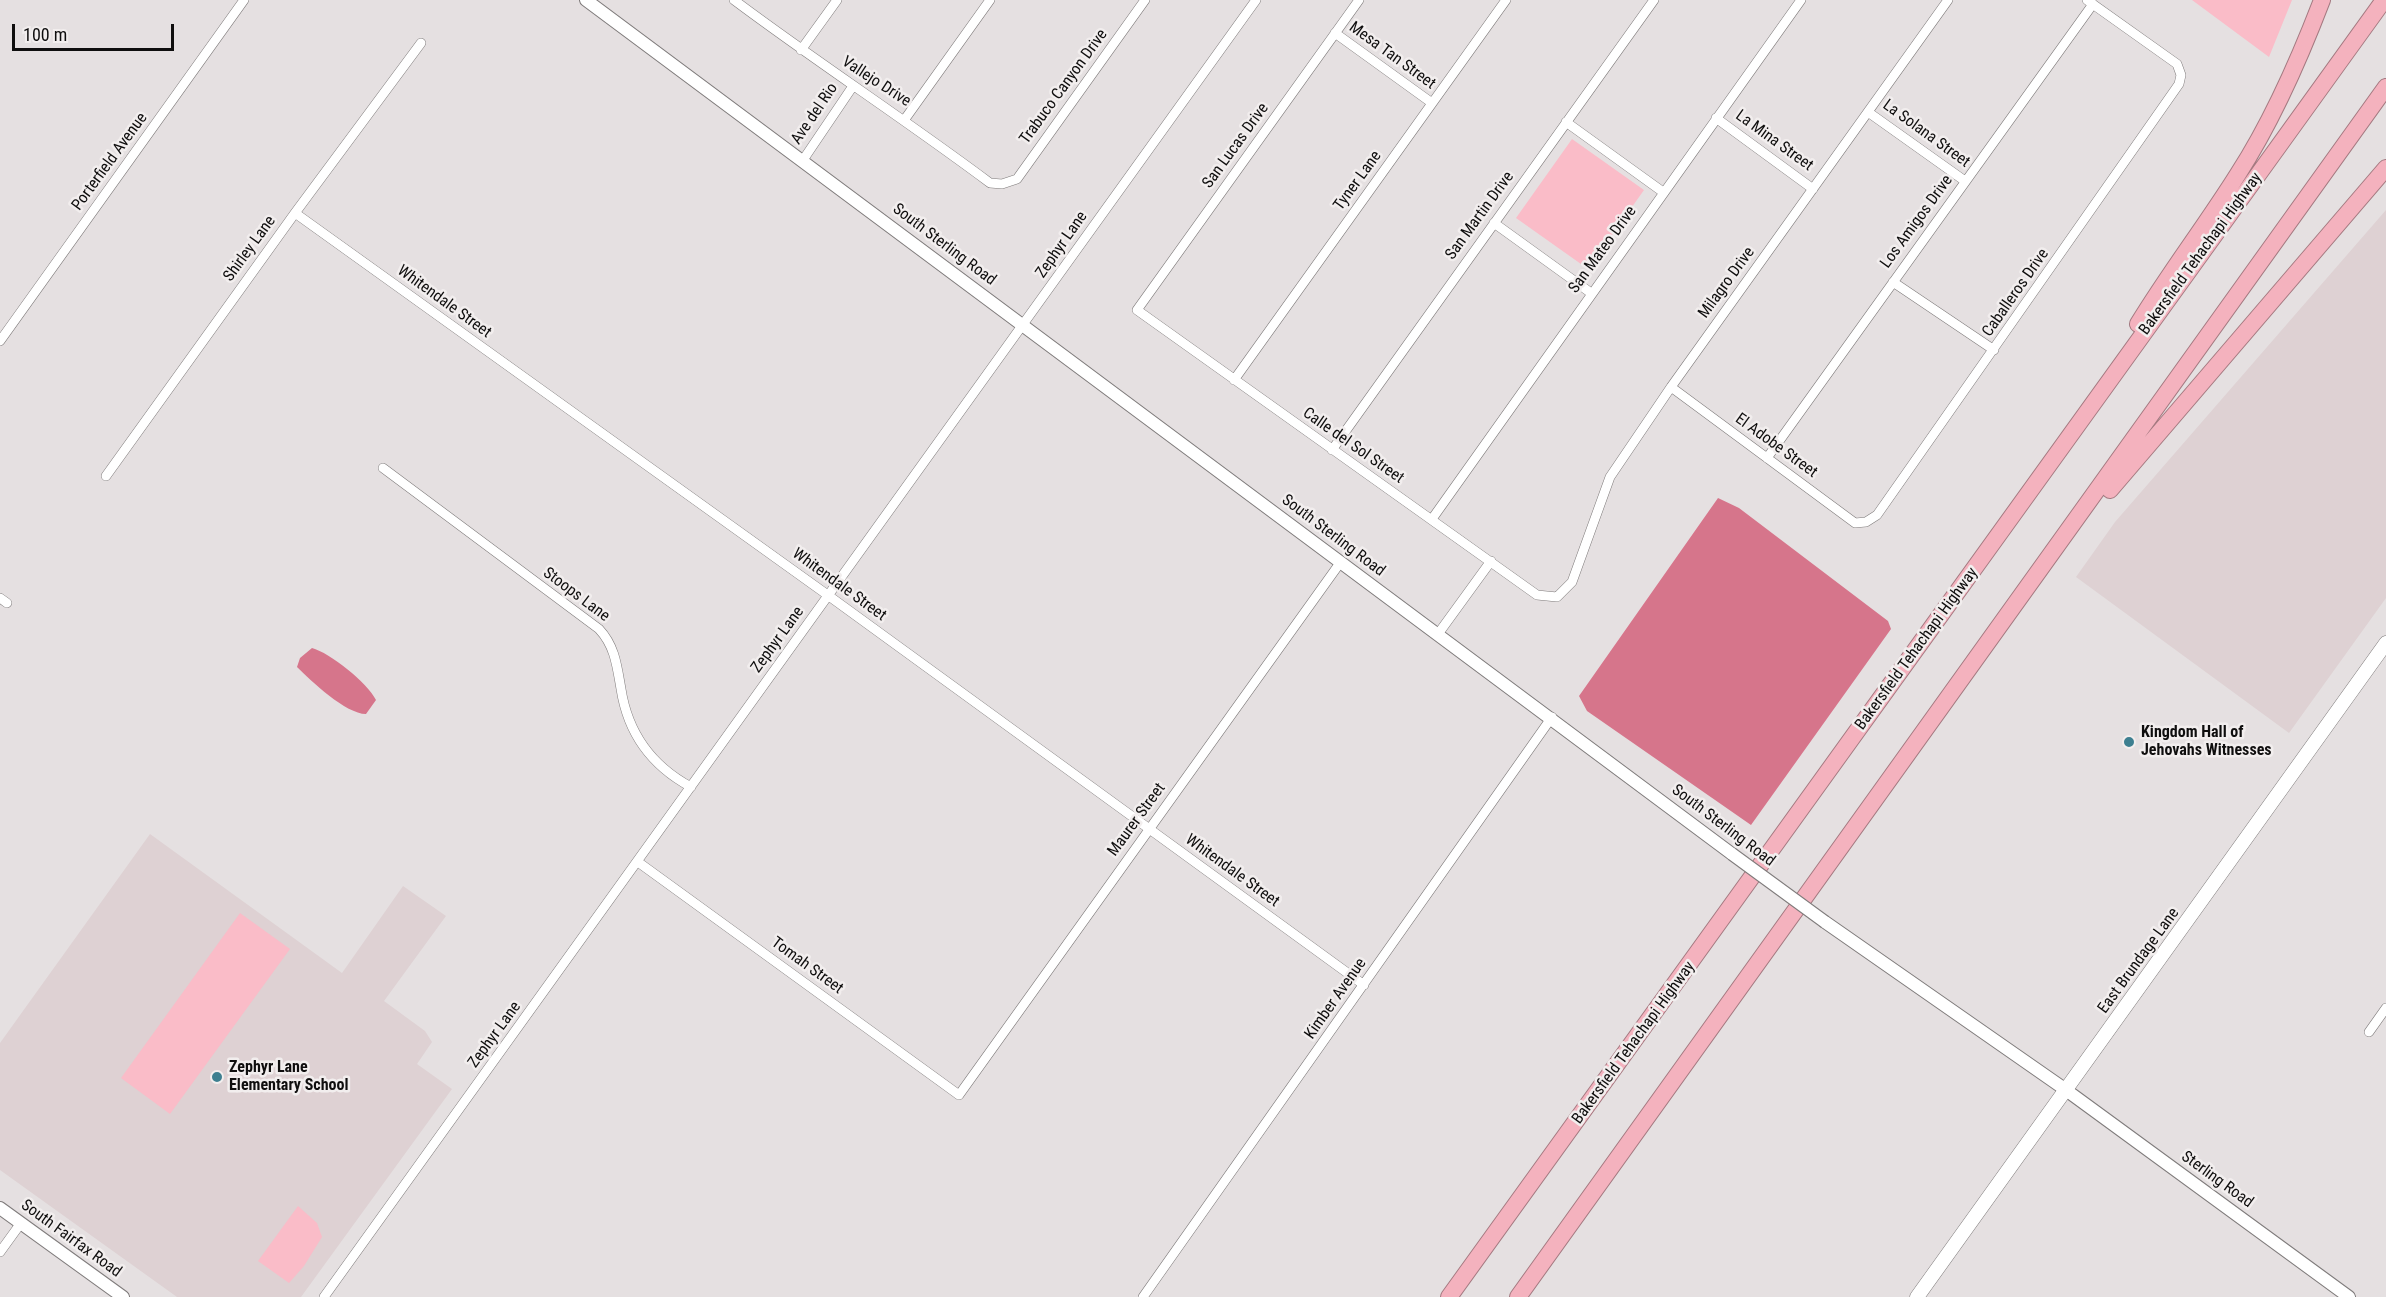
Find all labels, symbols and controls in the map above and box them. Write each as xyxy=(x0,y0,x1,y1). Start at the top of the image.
scale bar xyxy=(15,12,177,50)
street label: Mesa Tan Street xyxy=(1345,18,1439,94)
text: 100 m xyxy=(23,24,67,45)
street label: Trabuco Canyon Drive xyxy=(1016,26,1112,148)
street label: Vallejo Drive xyxy=(838,53,914,111)
street label: Ave del Rio xyxy=(788,80,842,148)
street label: La Solana Street xyxy=(1879,96,1973,172)
street label: San Lucas Drive xyxy=(1199,100,1273,192)
street label: La Mina Street xyxy=(1731,106,1817,176)
street label: Porterfield Avenue xyxy=(68,109,152,215)
street label: Tyner Lane xyxy=(1330,148,1386,214)
street label: San Martin Drive xyxy=(1442,168,1518,264)
street label: Bakersfield Tehachapi Highway xyxy=(2136,169,2266,339)
street label: Los Amigos Drive xyxy=(1877,172,1957,272)
street label: South Sterling Road xyxy=(889,200,999,290)
street label: San Mateo Drive xyxy=(1565,203,1641,297)
street label: Zephyr Lane xyxy=(1032,208,1092,282)
street label: Shirley Lane xyxy=(220,212,280,286)
street label: Milagro Drive xyxy=(1695,244,1759,322)
street label: Caballeros Drive xyxy=(1979,245,2053,341)
street label: Whitendale Street xyxy=(393,261,495,343)
street label: Calle del Sol Street xyxy=(1299,404,1407,488)
street label: El Adobe Street xyxy=(1731,410,1821,482)
street label: South Sterling Road xyxy=(1278,491,1388,581)
street label: Whitendale Street xyxy=(788,544,890,626)
street label: Stoops Lane xyxy=(539,564,613,626)
street label: Bakersfield Tehachapi Highway xyxy=(1852,564,1982,734)
street label: Zephyr Lane xyxy=(748,603,808,677)
place label: Kingdom Hall of Jehovahs Witnesses xyxy=(2141,723,2272,761)
marker: Kingdom Hall of Jehovahs Witnesses xyxy=(2122,735,2136,749)
street label: Maurer Street xyxy=(1104,780,1170,860)
street label: South Sterling Road xyxy=(1668,781,1778,871)
street label: Whitendale Street xyxy=(1181,830,1283,912)
street label: East Brundage Lane xyxy=(2094,905,2184,1017)
street label: Tomah Street xyxy=(767,933,847,999)
street label: Kimber Avenue xyxy=(1301,955,1371,1043)
street label: Bakersfield Tehachapi Highway xyxy=(1569,958,1699,1128)
street label: Zephyr Lane xyxy=(465,998,525,1072)
place label: Zephyr Lane Elementary School xyxy=(229,1058,348,1096)
marker: Zephyr Lane Elementary School xyxy=(210,1070,224,1084)
street label: Sterling Road xyxy=(2177,1147,2257,1213)
street label: South Fairfax Road xyxy=(17,1196,125,1282)

